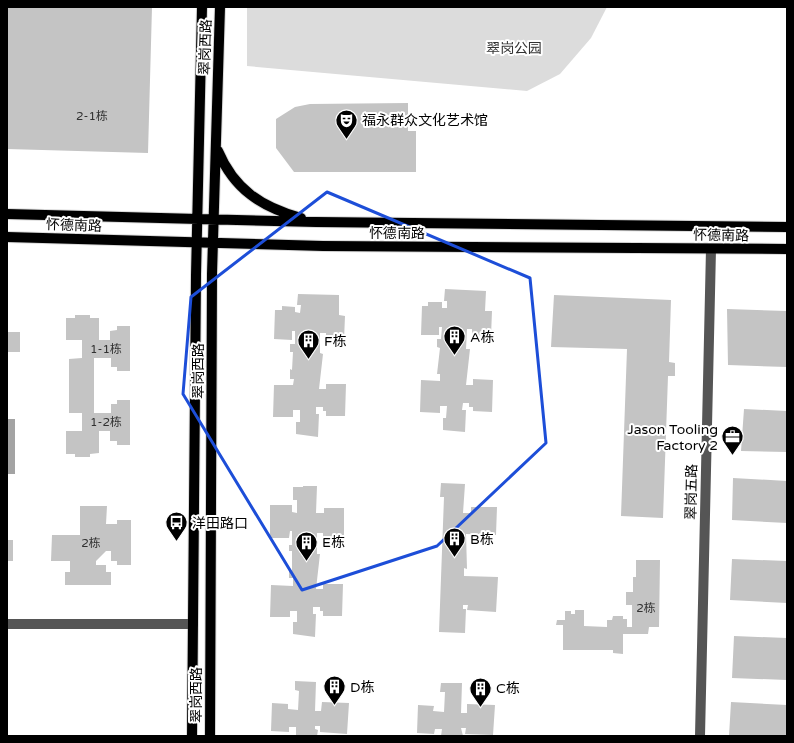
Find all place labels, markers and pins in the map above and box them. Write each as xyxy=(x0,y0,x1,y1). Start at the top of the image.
theatre icon: 福永群众文化艺术馆 xyxy=(333,107,359,140)
place label: 福永群众文化艺术馆 xyxy=(362,112,488,129)
building icon: A栋 xyxy=(441,324,467,357)
building icon: F栋 xyxy=(295,328,321,361)
place label: A栋 xyxy=(470,329,494,346)
place label: F栋 xyxy=(324,333,347,350)
place label: Jason Tooling Factory 2 xyxy=(627,421,718,454)
office icon: Jason Tooling Factory 2 xyxy=(720,424,746,457)
bus stop icon: 洋田路口 xyxy=(164,510,190,543)
place label: 洋田路口 xyxy=(192,515,248,532)
building icon: B栋 xyxy=(442,526,468,559)
building icon: E栋 xyxy=(293,529,319,562)
place label: B栋 xyxy=(470,531,494,548)
place label: E栋 xyxy=(322,534,345,551)
building icon: D栋 xyxy=(322,674,348,707)
building icon: C栋 xyxy=(468,675,494,708)
place label: D栋 xyxy=(350,679,375,696)
place label: C栋 xyxy=(496,680,520,697)

